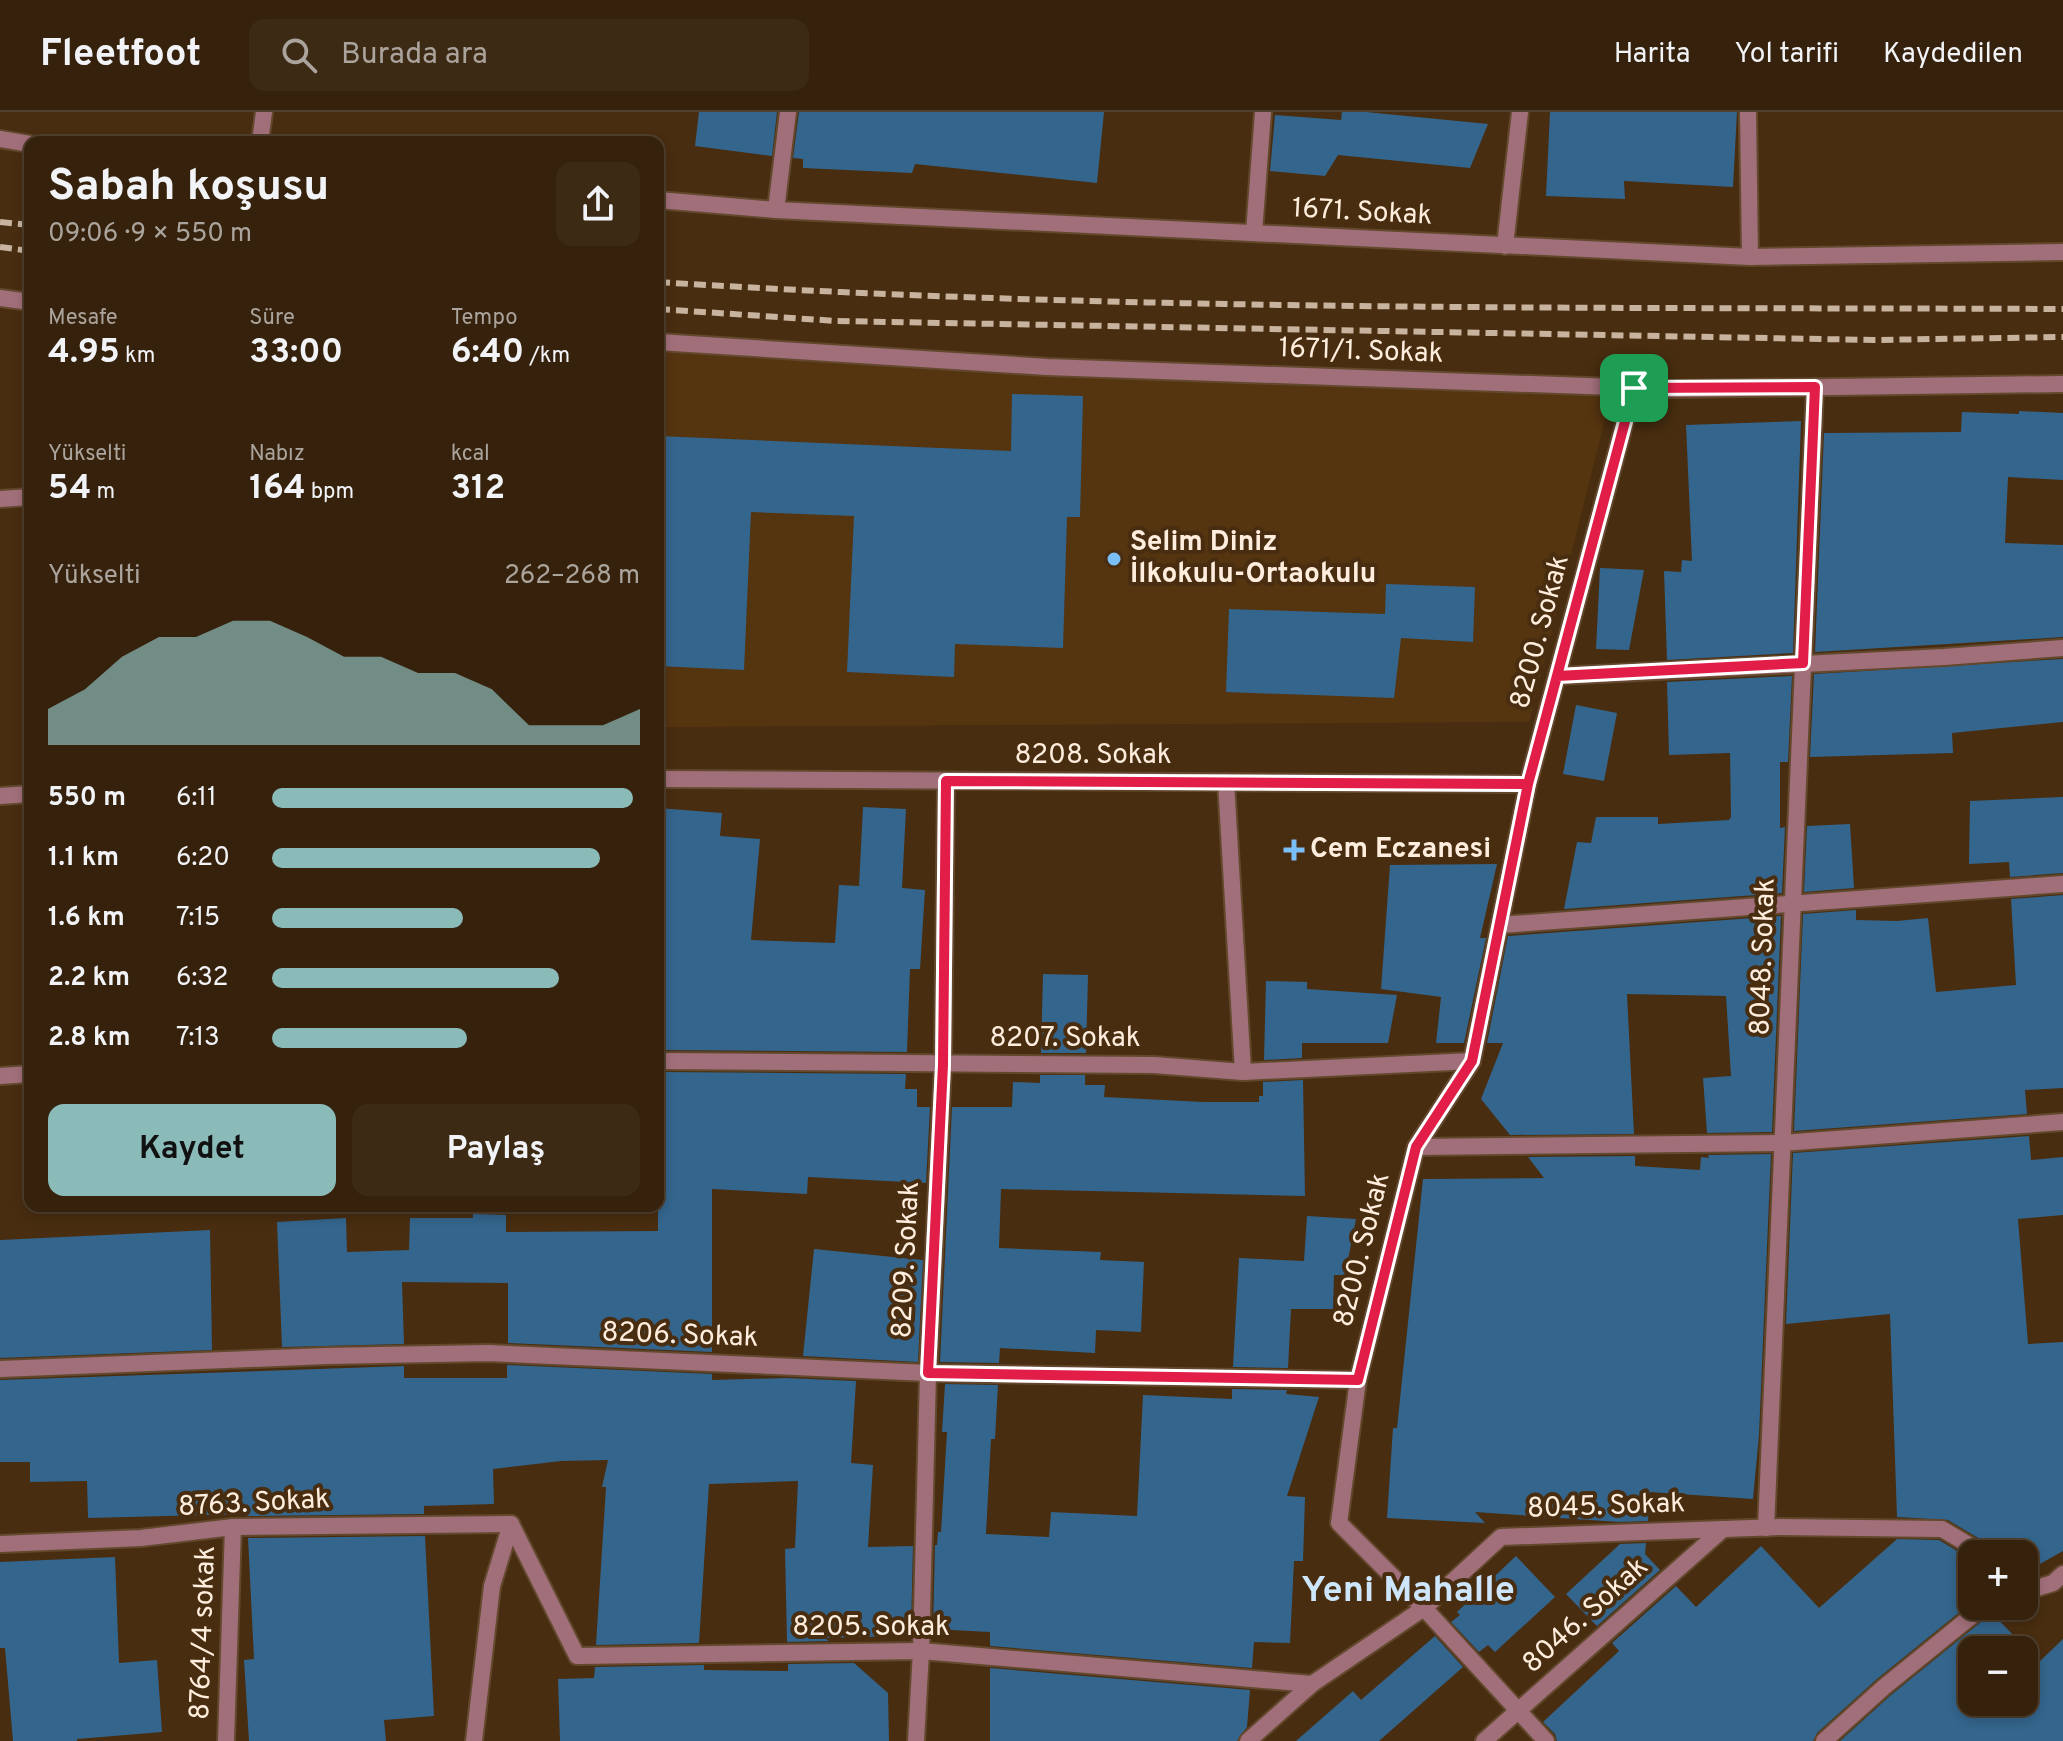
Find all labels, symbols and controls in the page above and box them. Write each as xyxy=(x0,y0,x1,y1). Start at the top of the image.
search box xyxy=(249,19,809,91)
text: Fleetfoot xyxy=(40,31,201,80)
icon: search xyxy=(277,33,321,77)
text: Burada ara xyxy=(341,37,488,74)
text: Harita xyxy=(1614,37,1690,73)
text: Yol tarifi xyxy=(1734,37,1839,73)
text: Kaydedilen xyxy=(1883,37,2023,73)
text: Sabah koşusu xyxy=(48,160,329,216)
button: share xyxy=(556,162,640,246)
street label: 1671. Sokak xyxy=(1291,191,1433,235)
text: 09:06 · 9 × 550 m xyxy=(48,218,252,251)
text: Mesafe xyxy=(48,305,118,332)
text: Süre xyxy=(249,305,295,332)
text: Tempo xyxy=(451,305,518,332)
street label: 1671/1. Sokak xyxy=(1278,331,1444,373)
text: 4.95 xyxy=(48,332,120,375)
text: 33:00 xyxy=(249,332,343,375)
text: 6:40 xyxy=(451,332,524,375)
text: km xyxy=(120,343,155,370)
text: /km xyxy=(524,343,570,370)
pin xyxy=(1600,354,1668,422)
icon: arrive xyxy=(1612,366,1656,410)
text: Yükselti xyxy=(48,441,126,468)
text: Nabız xyxy=(249,441,305,468)
text: kcal xyxy=(451,441,490,468)
text: 54 xyxy=(48,468,91,511)
text: 164 xyxy=(249,468,306,511)
text: 312 xyxy=(451,468,505,511)
text: m xyxy=(91,479,115,506)
text: bpm xyxy=(306,479,354,506)
place label: Selim Diniz İlkokulu-Ortaokulu xyxy=(1130,525,1376,593)
marker: Selim Diniz İlkokulu-Ortaokulu xyxy=(1105,550,1123,568)
street label: 8200. Sokak xyxy=(1503,551,1579,713)
text: Yükselti xyxy=(48,560,141,593)
text: 262–268 m xyxy=(504,560,640,593)
street label: 8208. Sokak xyxy=(1014,738,1172,774)
text: 550 m xyxy=(48,782,126,815)
text: 6:11 xyxy=(176,782,217,815)
place label: Cem Eczanesi xyxy=(1310,832,1491,868)
marker: Cem Eczanesi xyxy=(1285,841,1303,859)
text: 1.1 km xyxy=(48,842,119,875)
text: 6:20 xyxy=(176,842,230,875)
street label: 8048. Sokak xyxy=(1743,878,1785,1036)
text: 1.6 km xyxy=(48,902,125,935)
text: 7:15 xyxy=(176,902,220,935)
text: 2.2 km xyxy=(48,962,130,995)
text: 6:32 xyxy=(176,962,228,995)
street label: 8207. Sokak xyxy=(989,1021,1141,1057)
text: 2.8 km xyxy=(48,1022,130,1055)
text: 7:13 xyxy=(176,1022,220,1055)
button: Kaydet xyxy=(48,1104,336,1196)
button: Paylaş xyxy=(352,1104,640,1196)
street label: 8200. Sokak xyxy=(1326,1169,1400,1331)
street label: 8209. Sokak xyxy=(885,1181,929,1339)
street label: 8206. Sokak xyxy=(601,1315,759,1357)
street label: 8763. Sokak xyxy=(177,1482,331,1526)
street label: 8045. Sokak xyxy=(1526,1486,1686,1528)
map controls xyxy=(1958,1540,2038,1716)
button: + xyxy=(1958,1540,2038,1620)
street label: 8764/4 sokak xyxy=(183,1545,225,1721)
street label: 8046. Sokak xyxy=(1515,1550,1657,1682)
district label: Yeni Mahalle xyxy=(1301,1569,1515,1615)
street label: 8205. Sokak xyxy=(792,1610,950,1646)
button: − xyxy=(1958,1636,2038,1716)

